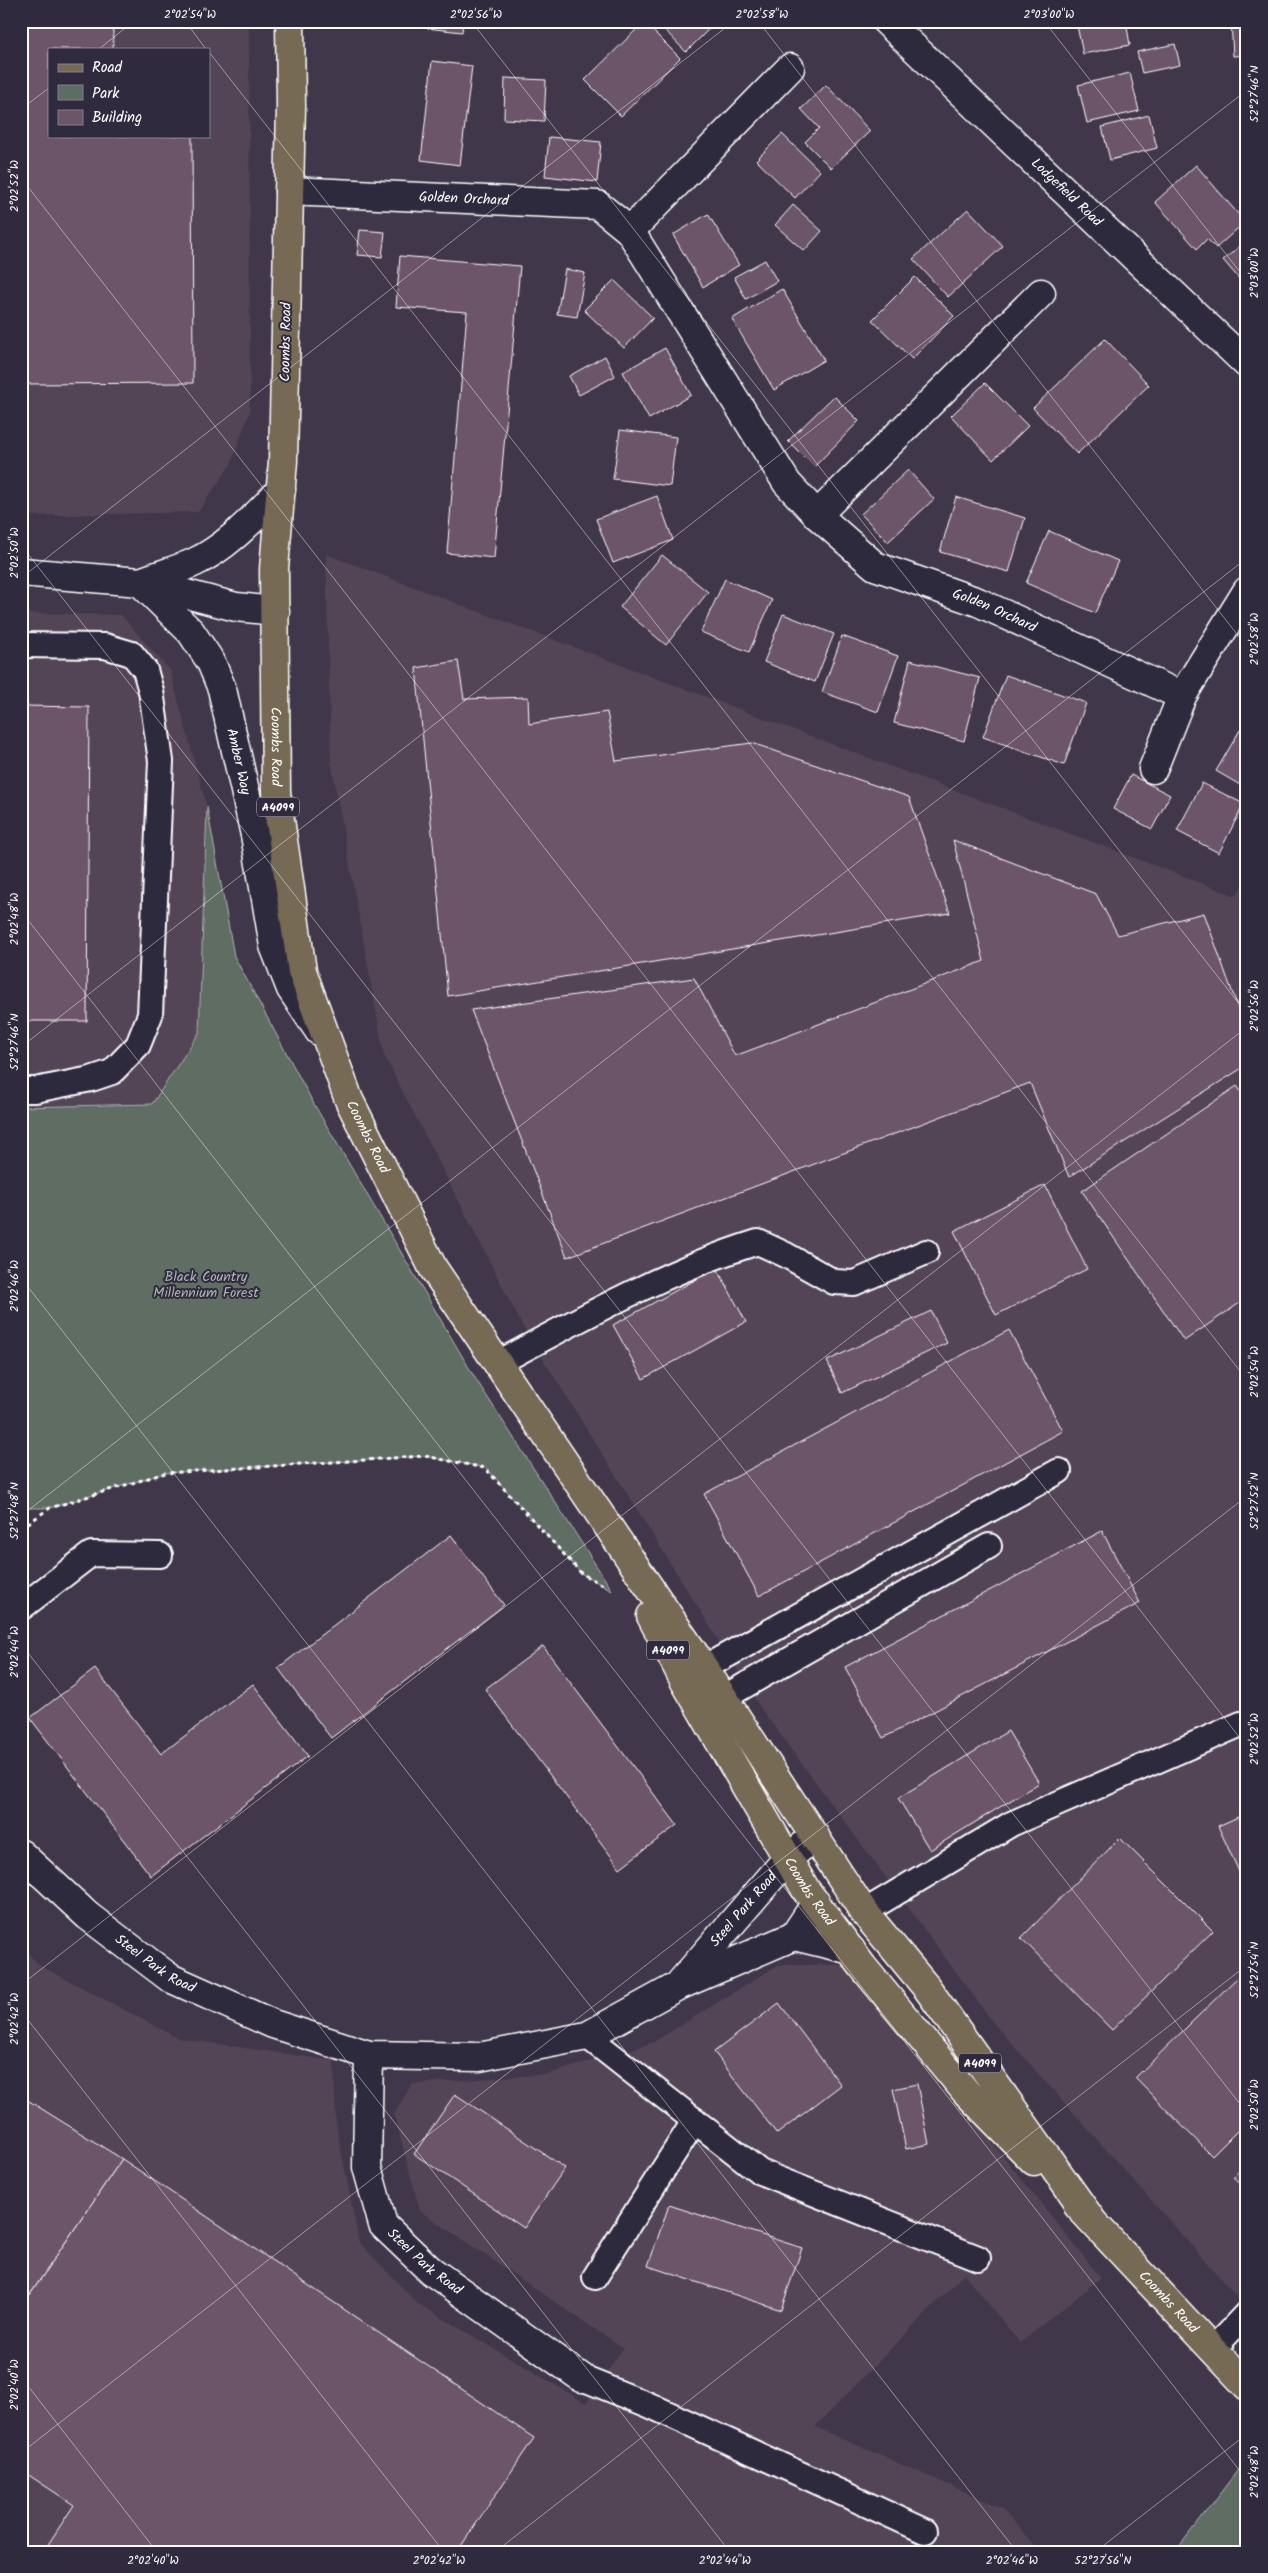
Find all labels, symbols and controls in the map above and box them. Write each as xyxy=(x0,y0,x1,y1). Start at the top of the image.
text: 2°02'54"W xyxy=(164,5,216,24)
text: 2°02'56"W xyxy=(450,5,502,24)
text: 2°02'58"W xyxy=(736,5,788,24)
text: 2°03'00"W xyxy=(1024,5,1075,24)
legend xyxy=(48,48,210,138)
text: Road xyxy=(92,56,123,80)
text: 52°27'46"N xyxy=(1245,65,1264,123)
text: Park xyxy=(92,82,120,106)
text: Building xyxy=(92,106,142,130)
street label: Lodgefield Road xyxy=(1026,153,1108,233)
text: 2°02'52"W xyxy=(5,160,24,212)
street label: Golden Orchard xyxy=(418,186,510,212)
text: 2°03'00"W xyxy=(1245,248,1264,299)
street label: Coombs Road xyxy=(274,301,298,382)
text: 2°02'50"W xyxy=(5,527,24,579)
street label: Golden Orchard xyxy=(949,583,1041,639)
text: 2°02'58"W xyxy=(1245,613,1264,665)
street label: Coombs Road xyxy=(264,707,287,787)
street label: Amber Way xyxy=(220,726,257,797)
road number: A4099 xyxy=(257,798,299,816)
text: 2°02'48"W xyxy=(5,893,24,945)
text: 2°02'56"W xyxy=(1245,980,1264,1032)
text: 52°27'46"N xyxy=(5,1013,24,1071)
street label: Coombs Road xyxy=(340,1097,396,1178)
text: 2°02'46"W xyxy=(5,1260,24,1312)
park label: Black Country Millennium Forest xyxy=(153,1266,259,1304)
text: 2°02'54"W xyxy=(1245,1346,1264,1398)
text: 52°27'52"N xyxy=(1245,1472,1264,1530)
text: 52°27'48"N xyxy=(5,1482,24,1540)
text: 2°02'44"W xyxy=(5,1626,24,1678)
road number: A4099 xyxy=(647,1640,689,1660)
text: 2°02'52"W xyxy=(1245,1713,1264,1765)
street label: Coombs Road xyxy=(778,1853,841,1932)
street label: Steel Park Road xyxy=(705,1866,783,1952)
street label: Steel Park Road xyxy=(110,1929,200,1999)
text: 52°27'54"N xyxy=(1245,1942,1264,1998)
text: 2°02'42"W xyxy=(5,1993,24,2045)
road number: A4099 xyxy=(959,2054,1001,2072)
text: 2°02'50"W xyxy=(1245,2079,1264,2131)
street label: Steel Park Road xyxy=(382,2223,468,2301)
street label: Coombs Road xyxy=(1133,2266,1204,2339)
text: 2°02'40"W xyxy=(5,2359,24,2411)
text: 2°02'48"W xyxy=(1245,2446,1264,2498)
text: 2°02'40"W xyxy=(127,2551,179,2570)
text: 2°02'42"W xyxy=(413,2551,465,2570)
text: 2°02'44"W xyxy=(699,2551,751,2570)
text: 2°02'46"W xyxy=(986,2551,1038,2570)
text: 52°27'56"N xyxy=(1075,2551,1131,2570)

